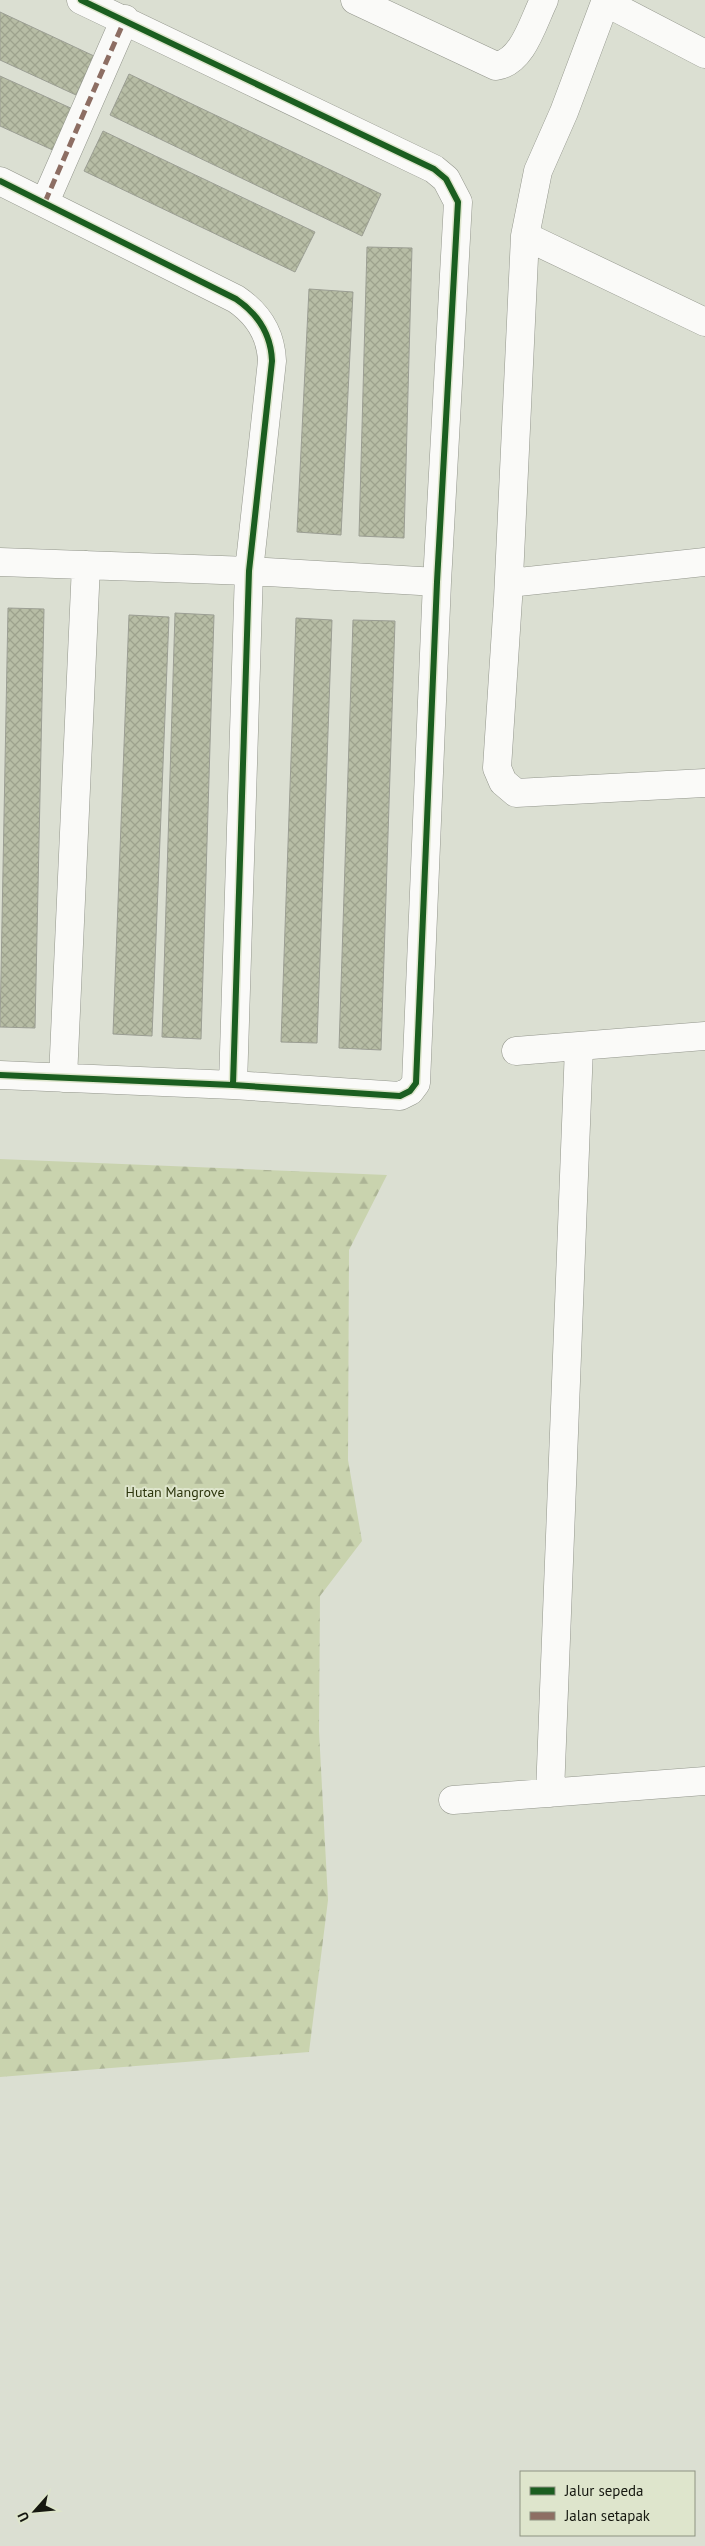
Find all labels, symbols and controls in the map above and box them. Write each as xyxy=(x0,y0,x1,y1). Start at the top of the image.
park label: Hutan Mangrove xyxy=(125,1483,225,1501)
legend xyxy=(520,2471,695,2536)
text: Jalur sepeda xyxy=(564,2481,644,2500)
north arrow xyxy=(10,2486,60,2536)
text: Jalan setapak xyxy=(564,2506,651,2525)
text: U xyxy=(13,2509,33,2525)

